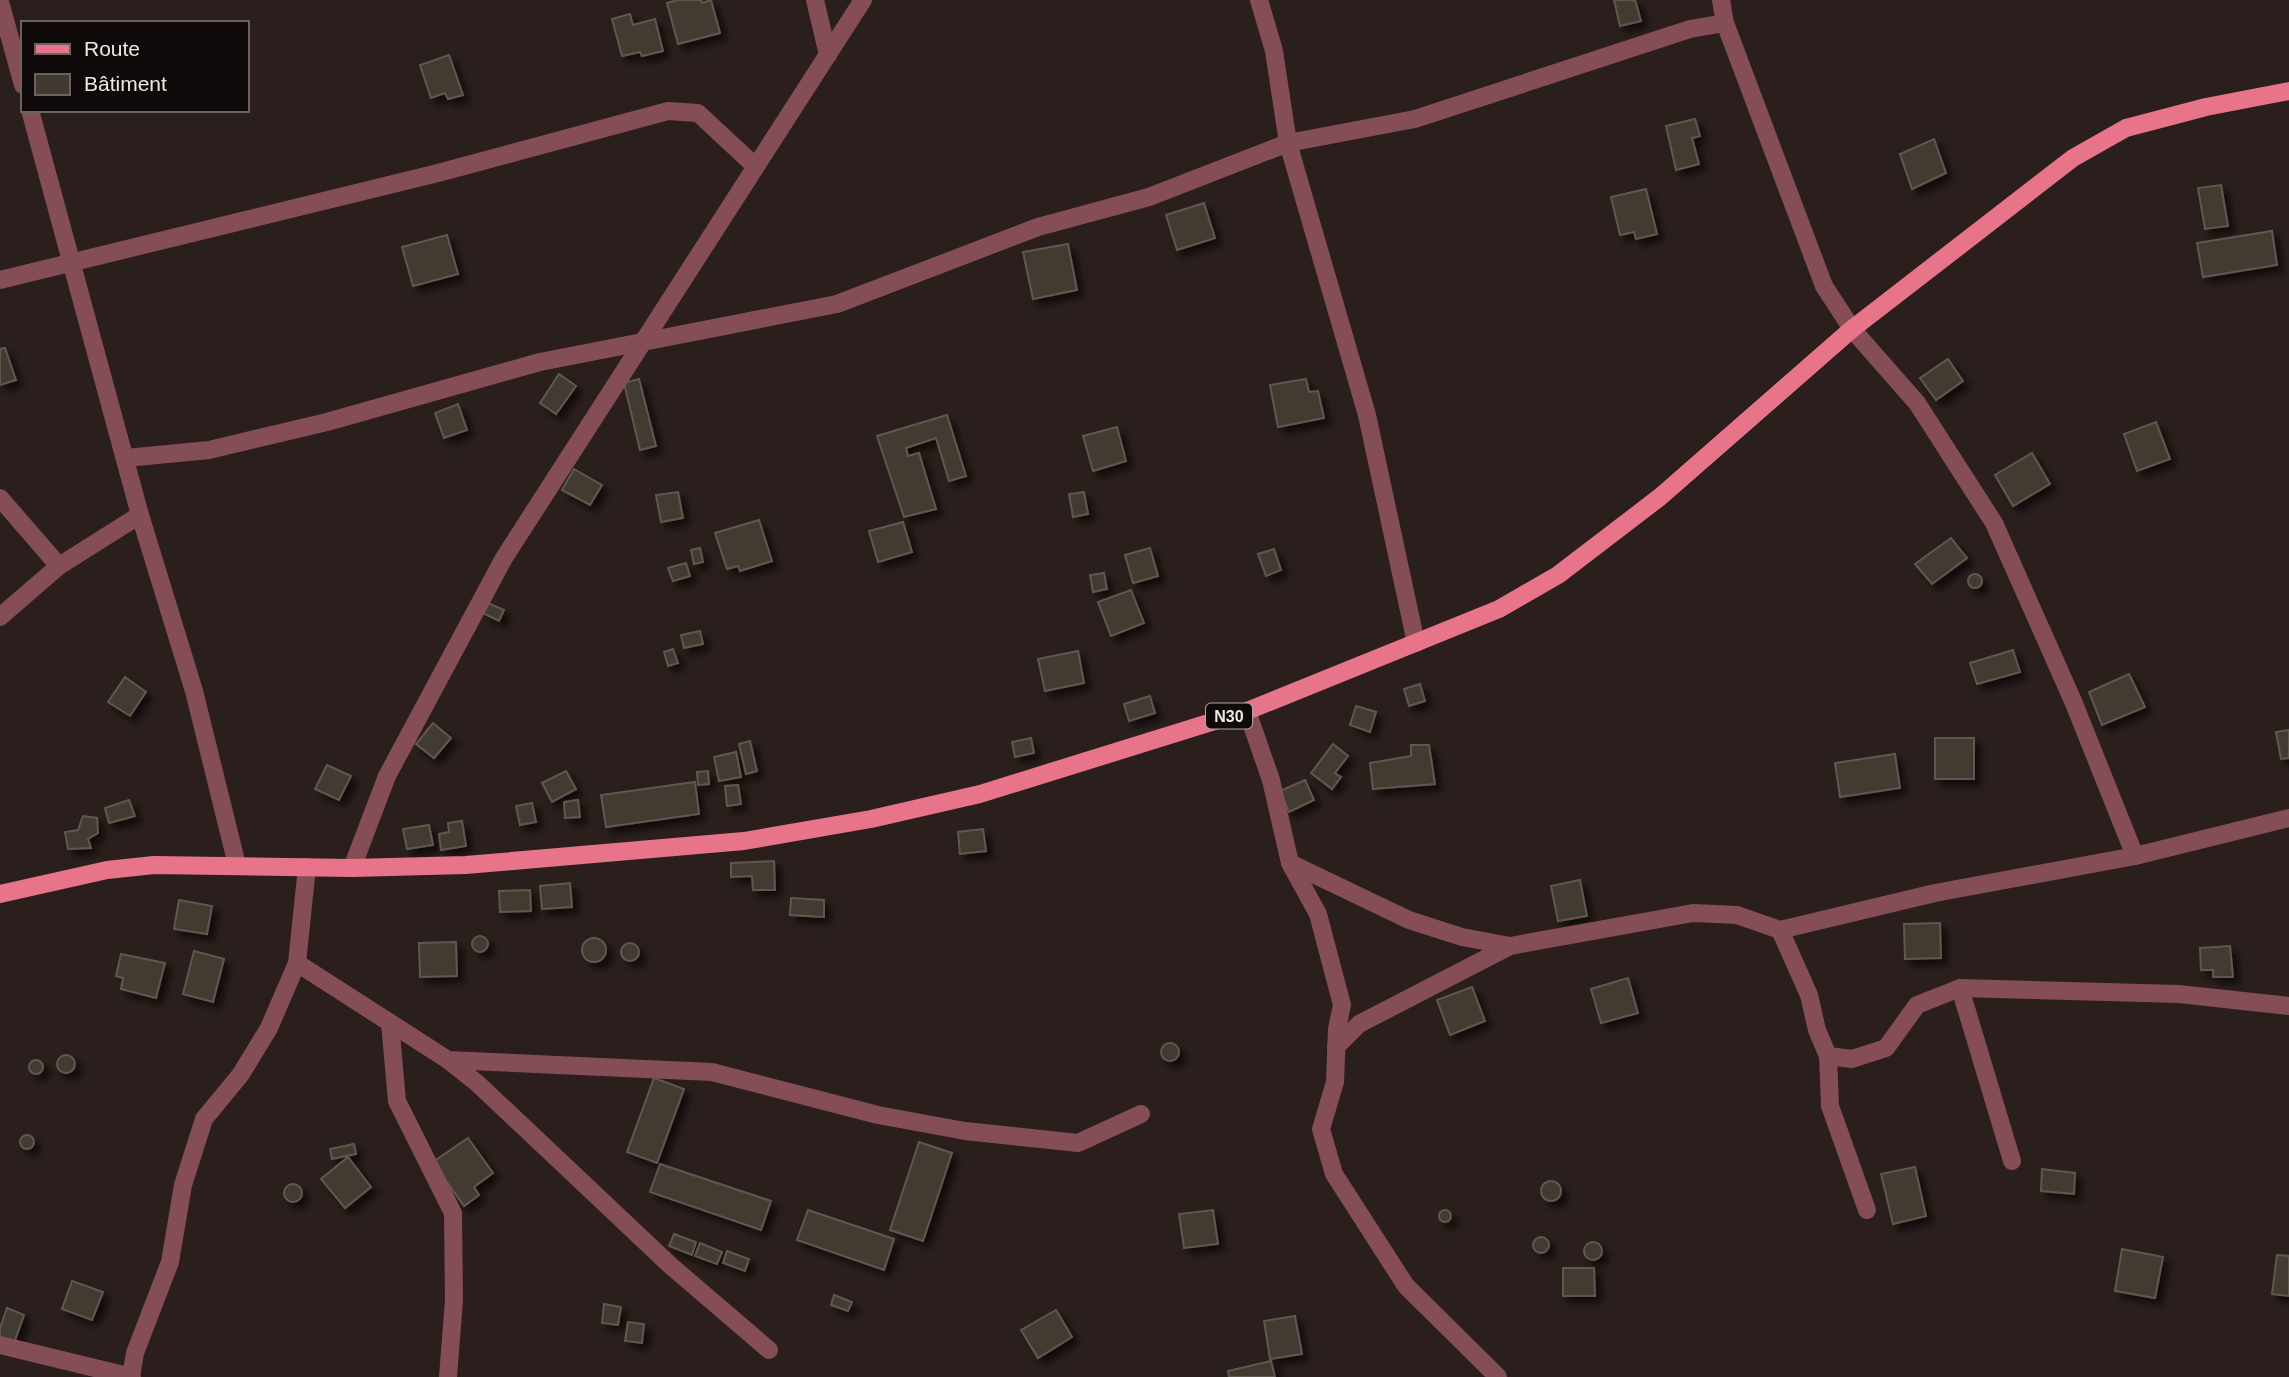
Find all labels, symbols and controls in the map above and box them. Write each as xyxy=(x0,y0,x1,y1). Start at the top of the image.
legend xyxy=(21,21,248,112)
text: Route xyxy=(84,37,140,60)
text: Bâtiment xyxy=(84,72,167,95)
road number: N30 xyxy=(1206,704,1252,729)

